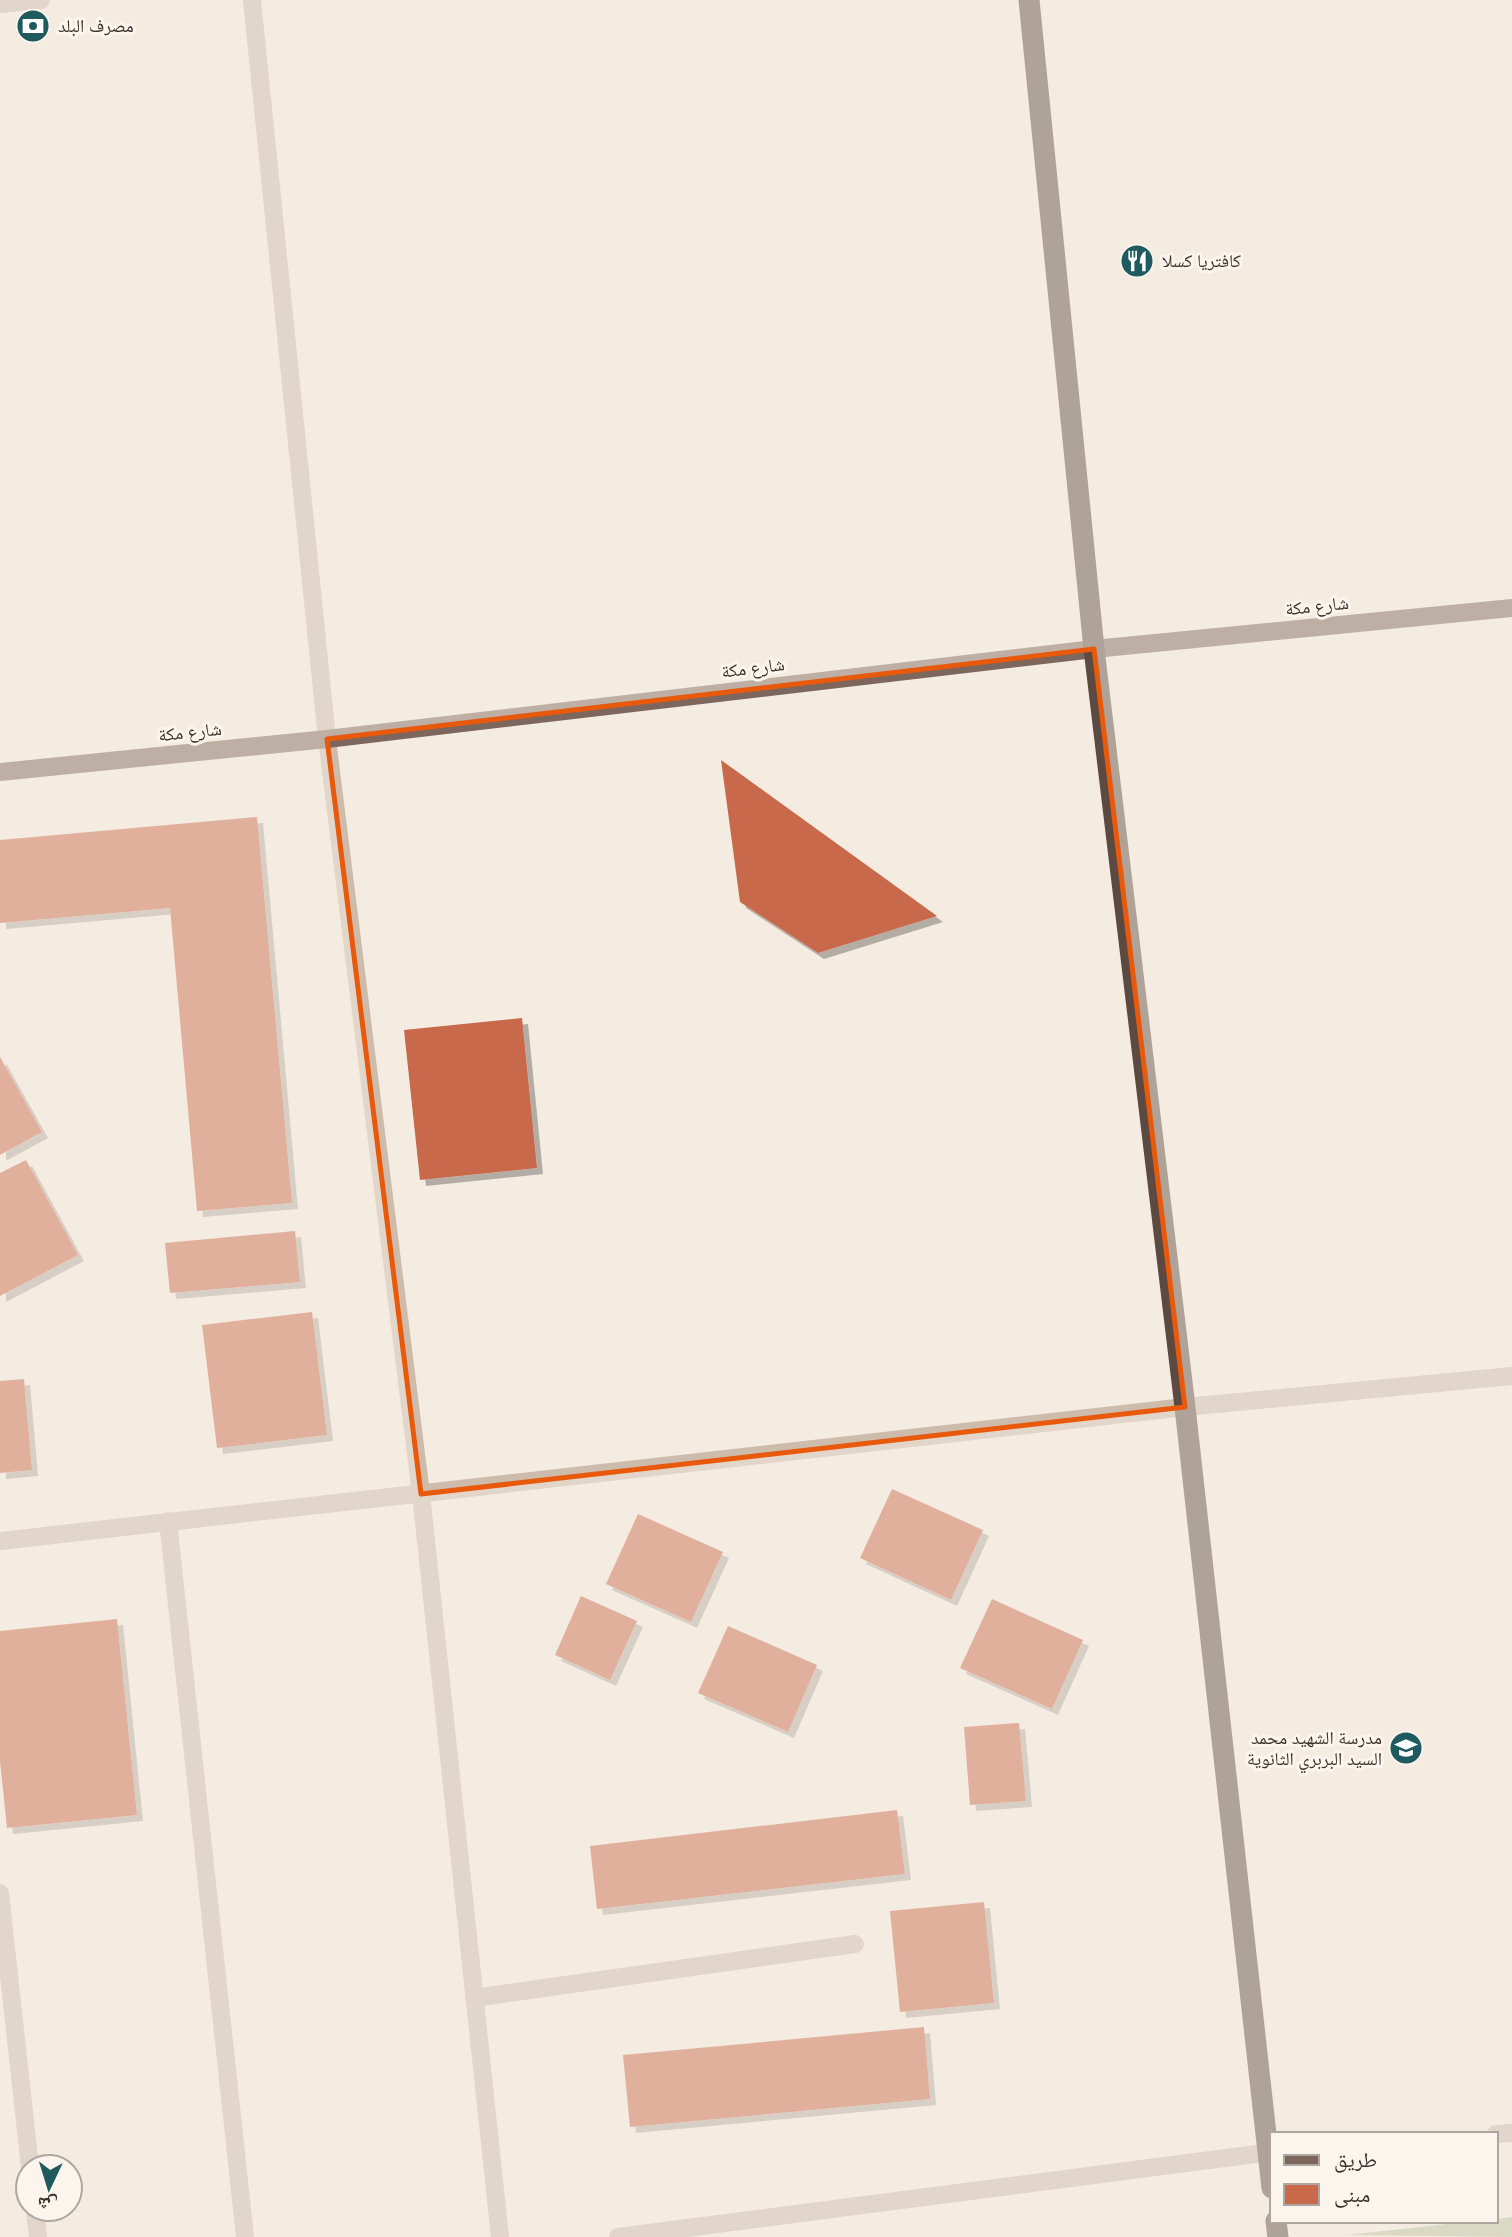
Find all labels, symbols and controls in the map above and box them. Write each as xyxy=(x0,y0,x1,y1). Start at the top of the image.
bank icon: مصرف البلد xyxy=(14,7,52,45)
place label: مصرف البلد xyxy=(58,14,134,37)
restaurant icon: كافتريا كسلا xyxy=(1118,242,1156,280)
place label: كافتريا كسلا xyxy=(1162,249,1242,271)
street label: شارع مكة xyxy=(1284,591,1350,620)
street label: شارع مكة xyxy=(720,652,786,683)
street label: شارع مكة xyxy=(157,717,223,746)
place label: مدرسة الشهيد محمد السيد البربري الثانوية xyxy=(1247,1726,1382,1774)
school or university icon: مدرسة الشهيد محمد السيد البربري الثانوية xyxy=(1387,1729,1425,1767)
legend xyxy=(1270,2132,1498,2223)
text: طريق xyxy=(1334,2146,1377,2173)
north arrow xyxy=(14,2153,84,2223)
text: مبنى xyxy=(1334,2181,1370,2208)
text: ش xyxy=(37,2192,59,2218)

